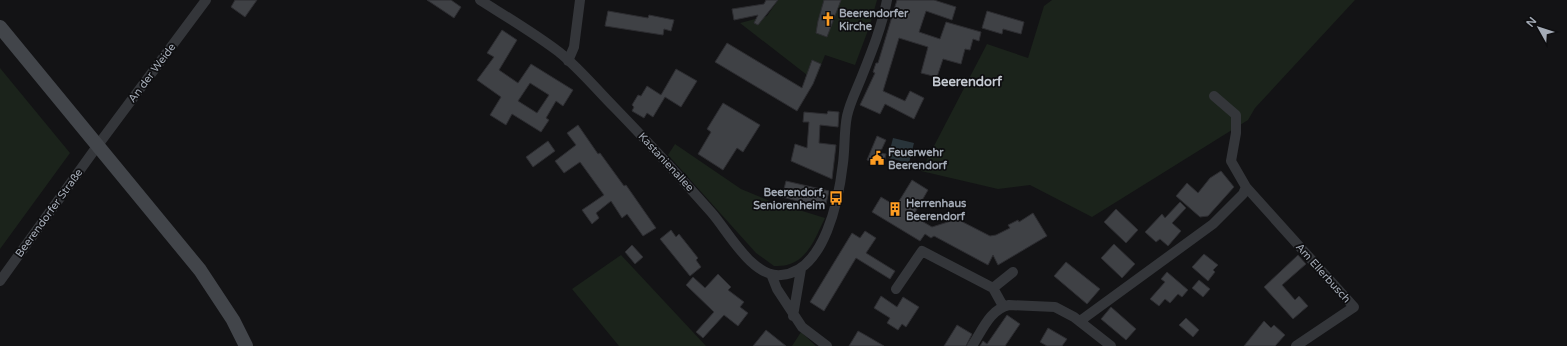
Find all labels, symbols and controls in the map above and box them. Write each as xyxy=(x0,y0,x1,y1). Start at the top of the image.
place label: Beerendorfer Kirche xyxy=(839,7,909,33)
north arrow xyxy=(1519,8,1559,48)
church icon: Beerendorfer Kirche xyxy=(820,11,836,27)
text: N xyxy=(1524,14,1539,30)
street label: An der Weide xyxy=(126,41,178,105)
district label: Beerendorf xyxy=(932,74,1003,90)
street label: Kastanienallee xyxy=(635,130,697,194)
place label: Feuerwehr Beerendorf xyxy=(888,146,948,172)
public building icon: Feuerwehr Beerendorf xyxy=(869,150,885,166)
street label: Beerendorfer Straße xyxy=(13,166,85,260)
place label: Beerendorf, Seniorenheim xyxy=(753,186,825,212)
bus stop icon: Beerendorf, Seniorenheim xyxy=(828,190,844,206)
place label: Herrenhaus Beerendorf xyxy=(906,197,967,223)
building icon: Herrenhaus Beerendorf xyxy=(887,201,903,217)
street label: Am Ellerbusch xyxy=(1293,241,1353,305)

